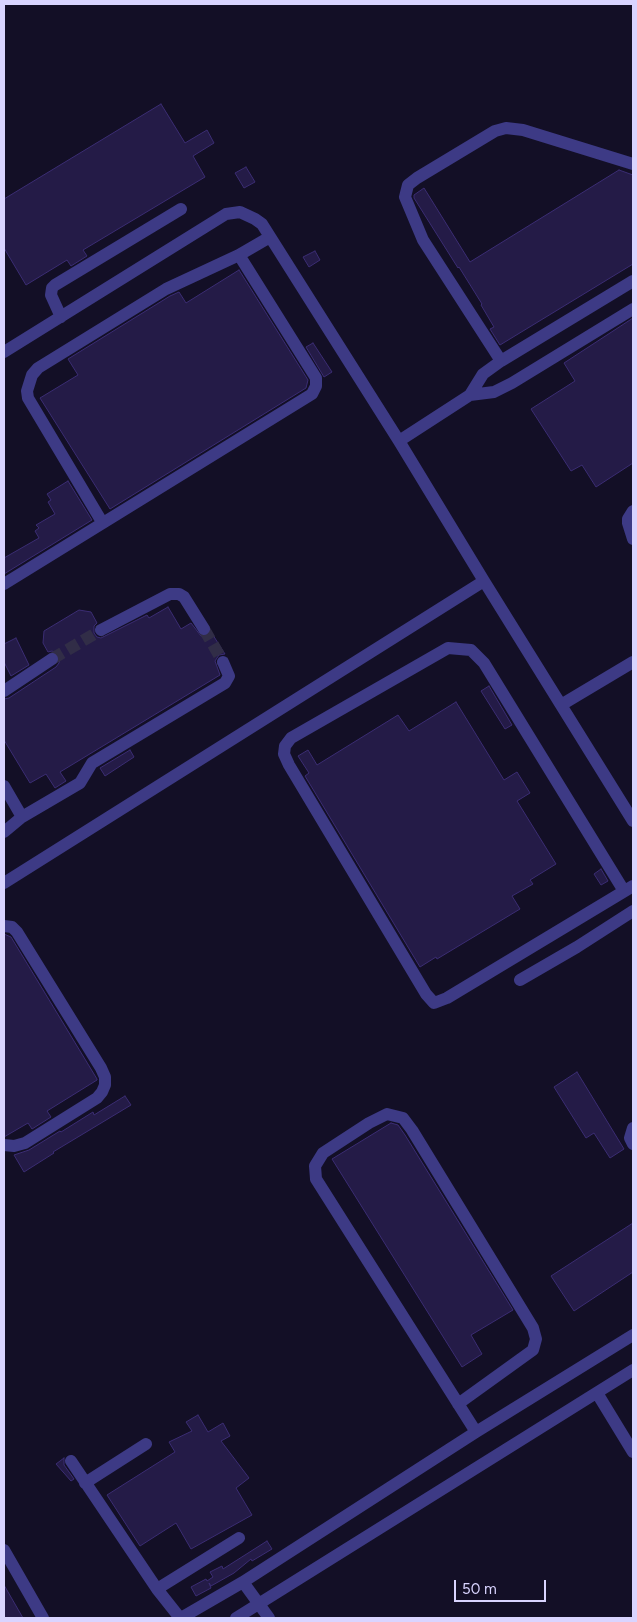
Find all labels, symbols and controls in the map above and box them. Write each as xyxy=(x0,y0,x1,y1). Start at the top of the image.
scale bar xyxy=(457,1570,550,1602)
text: 50 m xyxy=(462,1580,497,1598)

